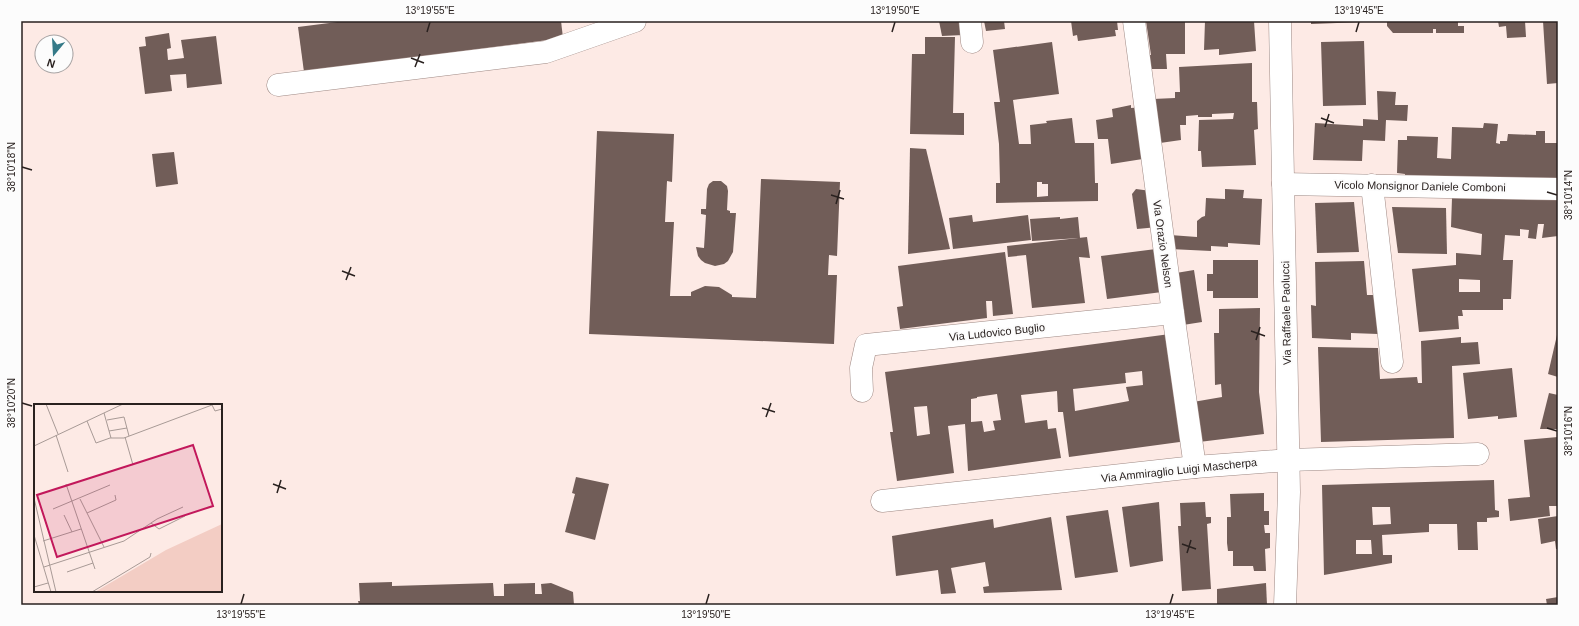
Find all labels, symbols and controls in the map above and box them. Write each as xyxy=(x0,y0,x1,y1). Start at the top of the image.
text: 13°19'55"E xyxy=(405,5,455,16)
text: 13°19'50"E xyxy=(870,5,920,16)
text: 13°19'45"E xyxy=(1334,5,1384,16)
north arrow xyxy=(34,34,74,74)
text: N xyxy=(45,57,57,70)
text: 38°10'18"N xyxy=(6,142,17,192)
text: 38°10'14"N xyxy=(1563,170,1574,220)
street label: Vicolo Monsignor Daniele Comboni xyxy=(1334,179,1506,193)
street label: Via Orazio Nelson xyxy=(1151,199,1175,289)
street label: Via Raffaele Paolucci xyxy=(1279,261,1293,365)
street label: Via Ludovico Buglio xyxy=(948,321,1046,343)
text: 38°10'20"N xyxy=(6,378,17,428)
inset map xyxy=(34,404,222,592)
text: 38°10'16"N xyxy=(1563,406,1574,456)
street label: Via Ammiraglio Luigi Mascherpa xyxy=(1100,456,1259,484)
text: 13°19'55"E xyxy=(216,609,266,620)
text: 13°19'50"E xyxy=(681,609,731,620)
text: 13°19'45"E xyxy=(1145,609,1195,620)

